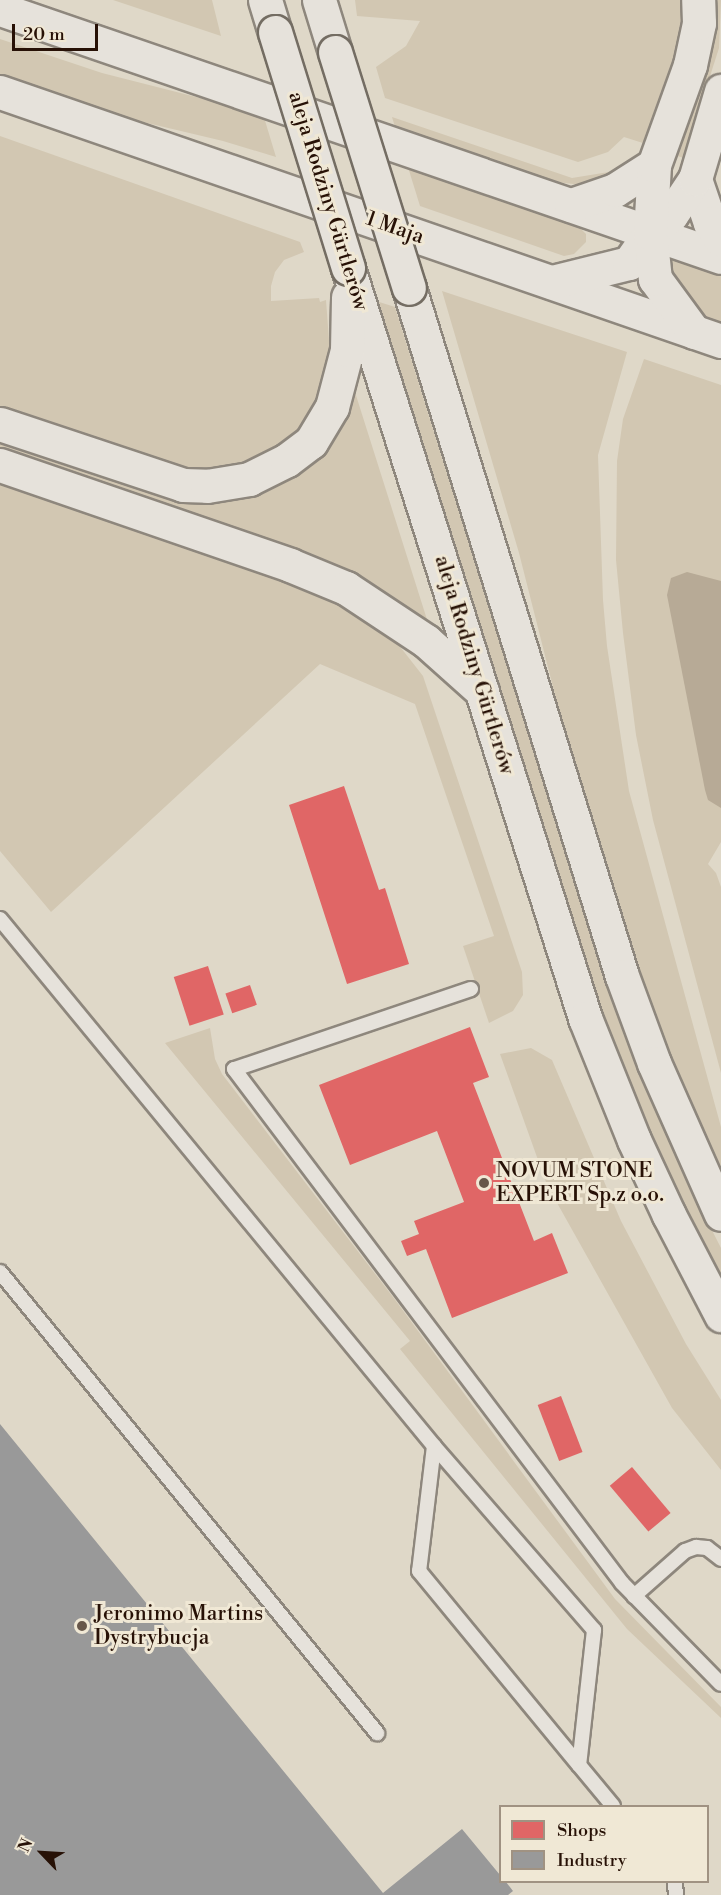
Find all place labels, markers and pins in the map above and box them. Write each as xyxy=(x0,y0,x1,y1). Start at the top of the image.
place label: NOVUM STONE EXPERT Sp.z o.o. xyxy=(496,1158,664,1208)
marker: NOVUM STONE EXPERT Sp.z o.o. xyxy=(477,1176,491,1190)
place label: Jeronimo Martins Dystrybucja xyxy=(94,1601,263,1651)
marker: Jeronimo Martins Dystrybucja xyxy=(75,1619,89,1633)

